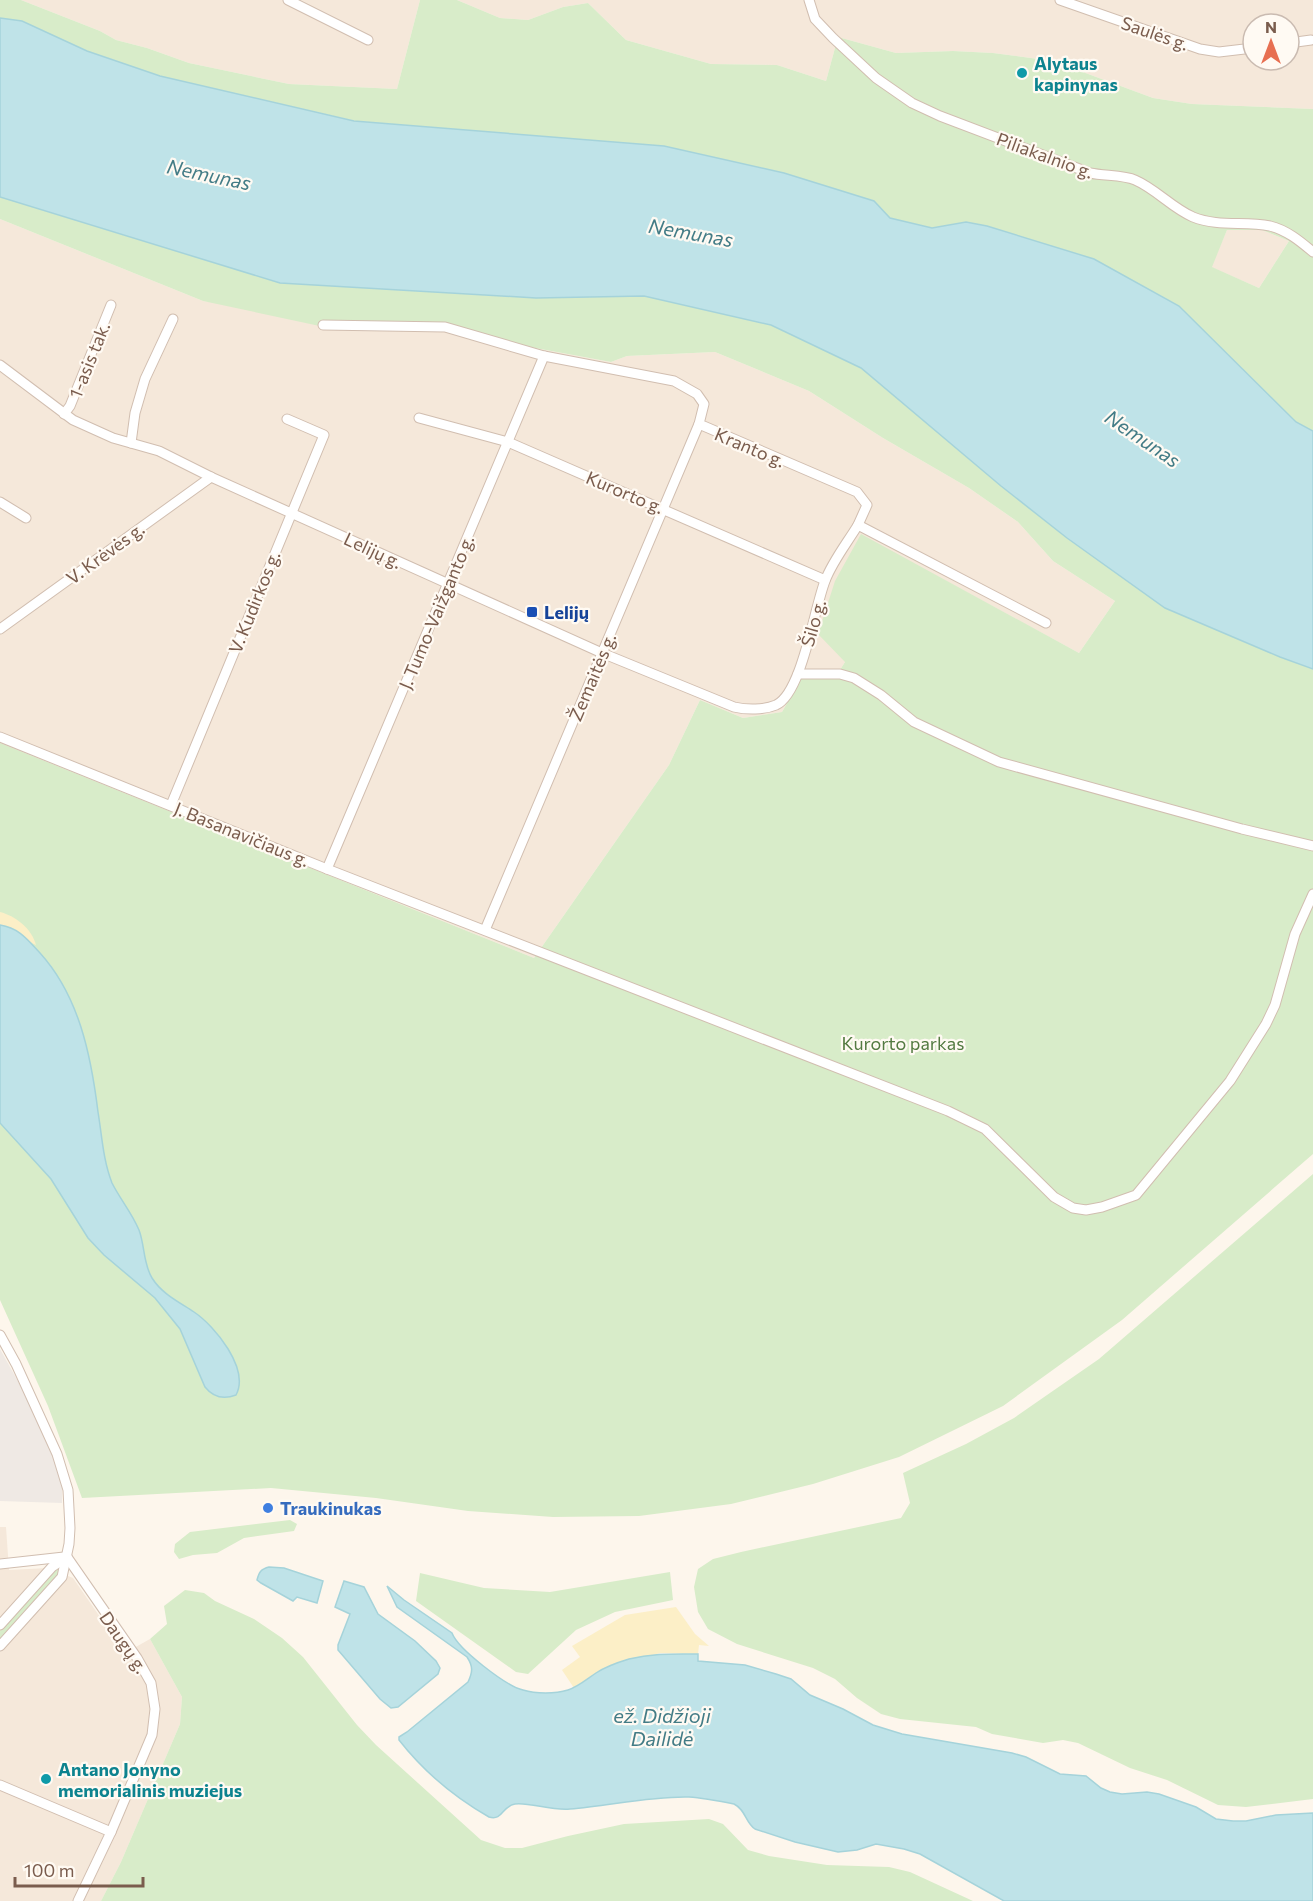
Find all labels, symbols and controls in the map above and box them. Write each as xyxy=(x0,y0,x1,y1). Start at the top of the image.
street label: Saulės g. xyxy=(1118,11,1192,55)
north arrow xyxy=(1241,12,1301,72)
text: N xyxy=(1265,17,1277,36)
place label: Alytaus kapinynas xyxy=(1034,52,1118,95)
marker: Alytaus kapinynas xyxy=(1015,66,1029,80)
street label: Piliakalnio g. xyxy=(994,127,1096,183)
water label: Nemunas xyxy=(165,153,253,195)
water label: Nemunas xyxy=(647,213,735,251)
street label: 1-asis tak. xyxy=(64,319,114,401)
water label: Nemunas xyxy=(1101,404,1185,472)
street label: Kranto g. xyxy=(712,422,788,472)
street label: Kurorto g. xyxy=(583,466,667,518)
street label: V. Krėvės g. xyxy=(62,517,148,589)
street label: Lelijų g. xyxy=(341,527,405,573)
street label: J. Tumo-Vaižganto g. xyxy=(394,532,478,692)
street label: V. Kudirkos g. xyxy=(223,548,285,656)
street label: Šilo g. xyxy=(796,597,830,649)
place label: Lelijų xyxy=(544,601,589,623)
marker: Lelijų xyxy=(525,605,539,619)
street label: Žemaitės g. xyxy=(564,630,620,724)
street label: J. Basanavičiaus g. xyxy=(171,797,313,871)
park label: Kurorto parkas xyxy=(842,1032,964,1054)
place label: Traukinukas xyxy=(280,1497,382,1519)
marker: Traukinukas xyxy=(261,1501,275,1515)
street label: Daugų g. xyxy=(95,1607,153,1677)
water label: ež. Didžioji Dailidė xyxy=(613,1703,712,1750)
place label: Antano Jonyno memorialinis muziejus xyxy=(58,1758,242,1801)
marker: Antano Jonyno memorialinis muziejus xyxy=(39,1772,53,1786)
scale bar xyxy=(15,1850,142,1888)
text: 100 m xyxy=(24,1859,74,1881)

